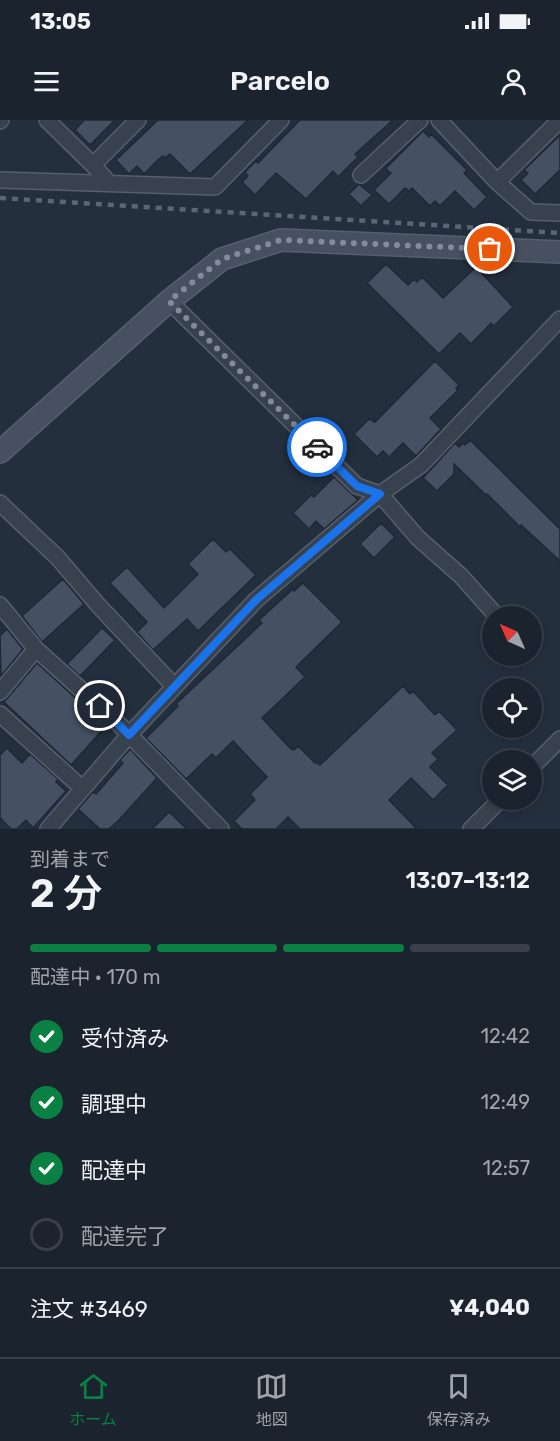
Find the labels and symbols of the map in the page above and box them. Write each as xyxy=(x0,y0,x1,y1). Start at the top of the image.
pin xyxy=(464,223,515,274)
courier xyxy=(287,417,347,477)
north arrow xyxy=(482,606,542,666)
pin xyxy=(74,680,125,731)

